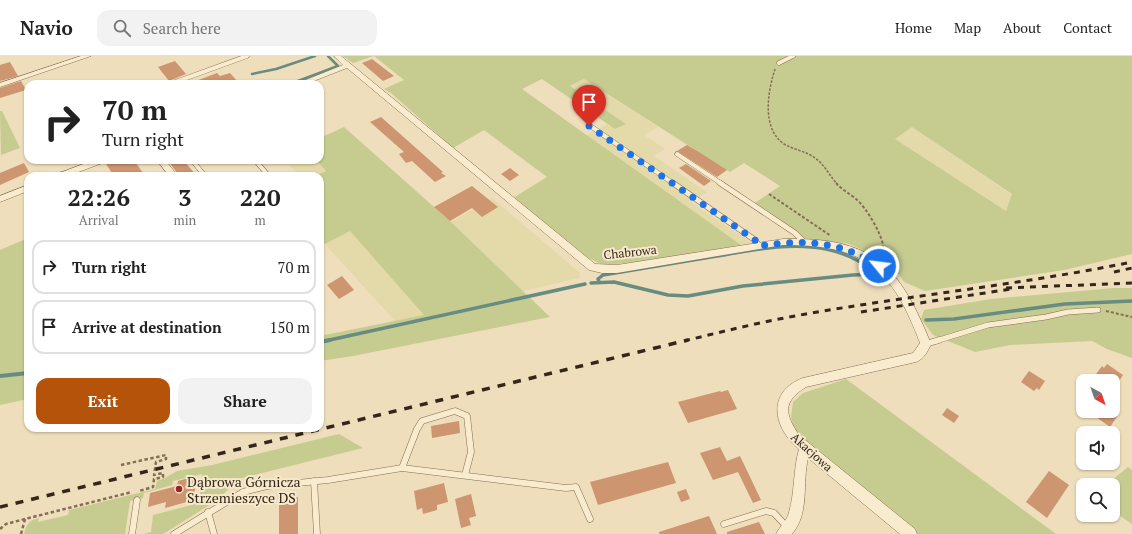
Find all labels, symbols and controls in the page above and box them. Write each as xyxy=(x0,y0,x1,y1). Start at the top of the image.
search box xyxy=(97,10,377,46)
text: Navio xyxy=(20,15,73,40)
icon: search xyxy=(111,17,133,39)
text: Search here xyxy=(143,18,221,38)
text: Home xyxy=(895,18,932,37)
text: Map xyxy=(954,18,981,37)
text: About xyxy=(1003,18,1041,37)
text: Contact xyxy=(1063,18,1112,37)
pin xyxy=(572,85,606,126)
text: 70 m xyxy=(102,91,167,128)
icon: arrive xyxy=(578,91,600,113)
icon: right xyxy=(36,96,88,148)
text: Turn right xyxy=(102,127,184,151)
text: 22:26 xyxy=(67,181,130,213)
text: 3 xyxy=(178,181,192,213)
text: 220 xyxy=(240,181,280,213)
text: Arrival xyxy=(79,211,119,229)
text: min xyxy=(173,211,196,229)
text: m xyxy=(255,211,266,229)
street label: Chabrowa xyxy=(603,242,657,262)
position arrow xyxy=(858,245,900,287)
icon: right xyxy=(38,256,60,278)
text: Turn right xyxy=(72,257,147,277)
text: 70 m xyxy=(277,257,310,277)
icon: arrive xyxy=(38,316,60,338)
text: Arrive at destination xyxy=(72,317,222,337)
text: 150 m xyxy=(269,317,310,337)
north arrow xyxy=(1076,374,1120,418)
map controls xyxy=(1076,374,1120,522)
button: Exit xyxy=(36,378,170,424)
button: Share xyxy=(178,378,312,424)
button: sound xyxy=(1076,426,1120,470)
street label: Akacjowa xyxy=(788,429,836,475)
place label: Dąbrowa Górnicza Strzemieszyce DS xyxy=(187,472,301,507)
button: search xyxy=(1076,478,1120,522)
marker: Dąbrowa Górnicza Strzemieszyce DS xyxy=(174,484,184,494)

